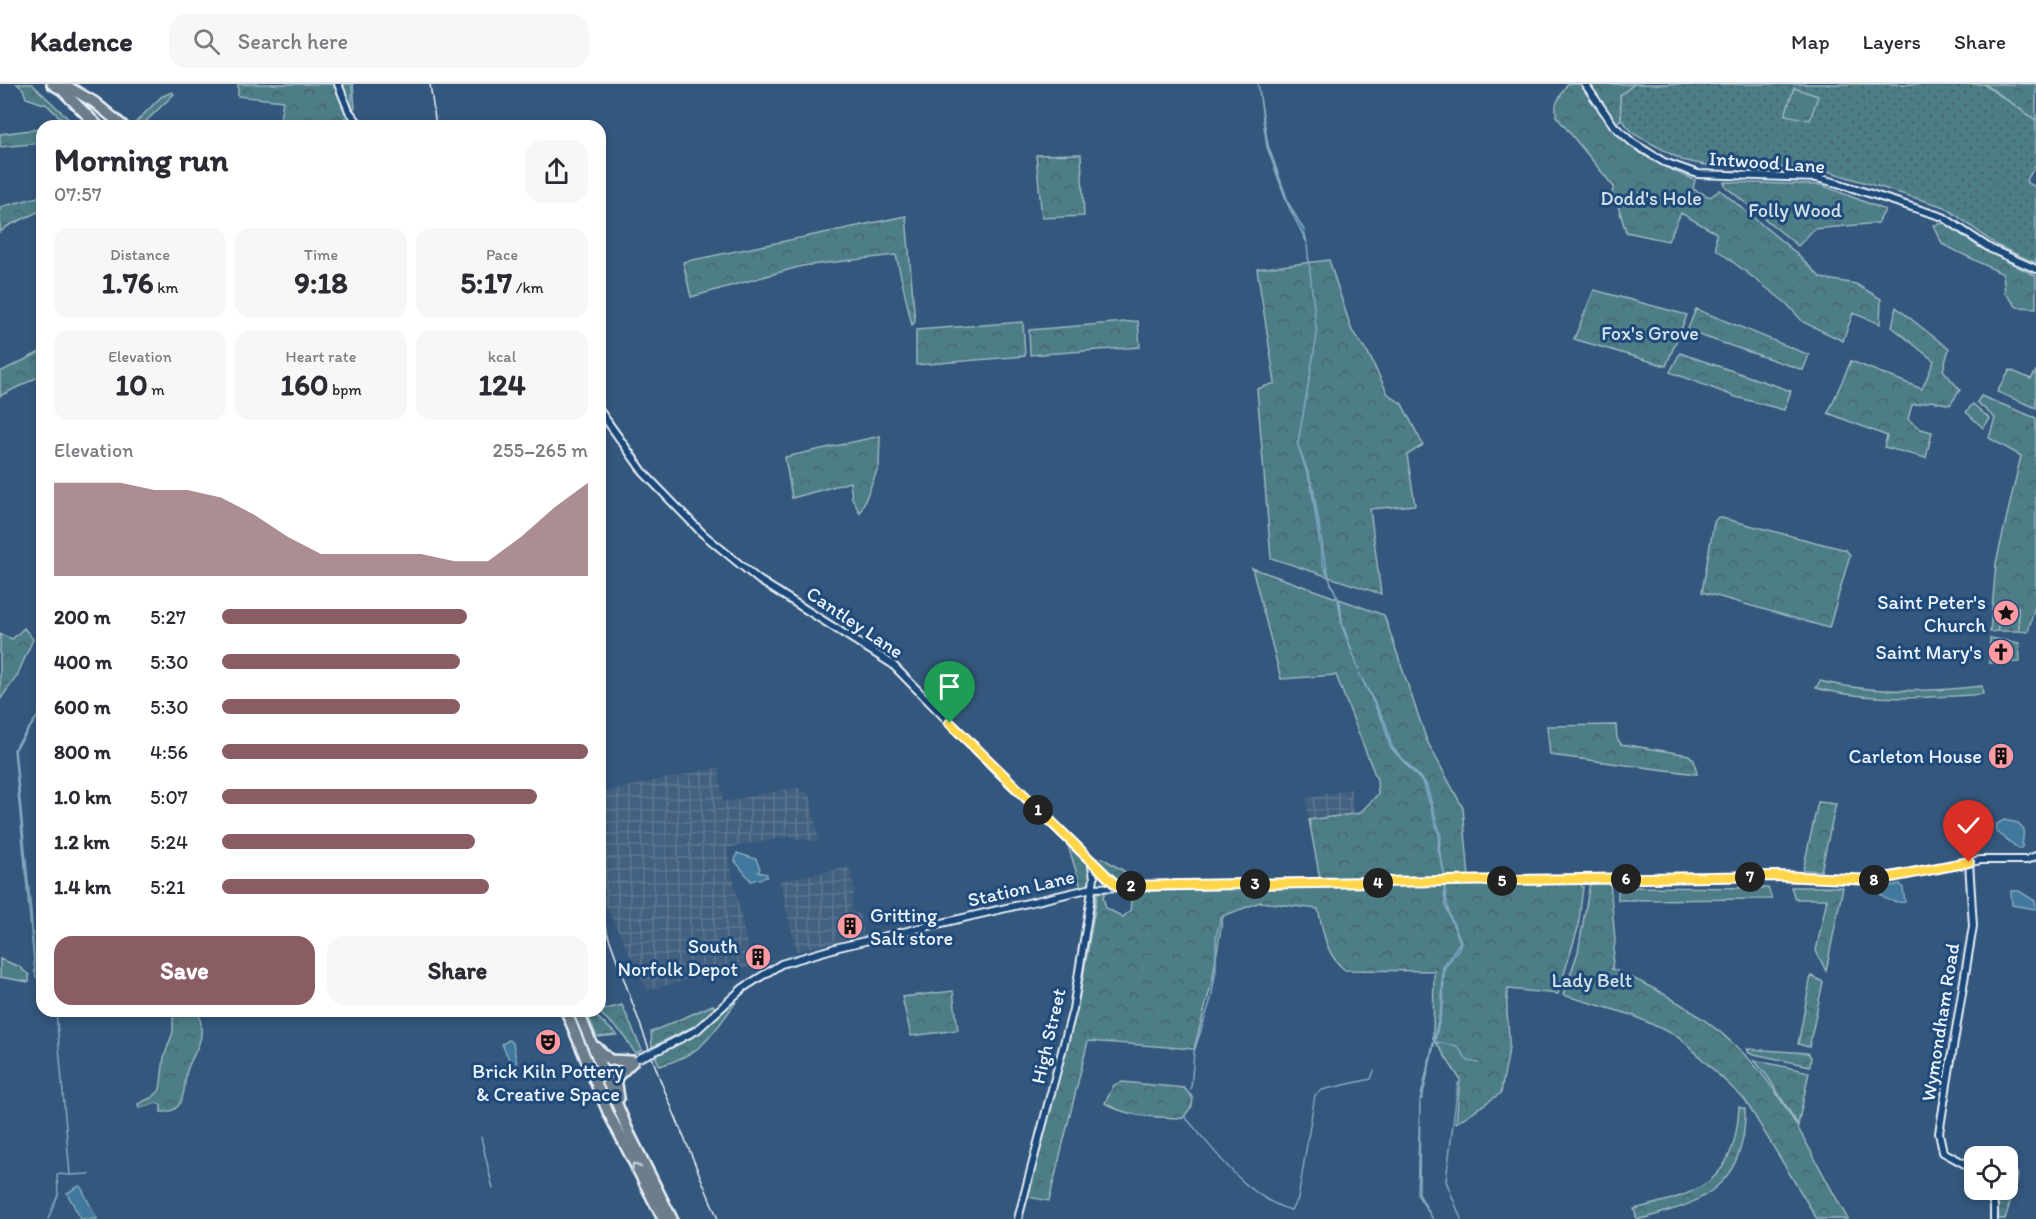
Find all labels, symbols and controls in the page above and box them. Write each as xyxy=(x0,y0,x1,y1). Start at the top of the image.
search box xyxy=(169,14,589,68)
text: Kadence xyxy=(30,24,133,58)
icon: search xyxy=(190,25,223,58)
text: Search here xyxy=(238,28,348,55)
text: Map xyxy=(1791,29,1830,54)
text: Layers xyxy=(1863,29,1921,54)
text: Share xyxy=(1954,29,2006,54)
text: Morning run xyxy=(54,140,229,179)
button: share xyxy=(525,140,588,203)
street label: Intwood Lane xyxy=(1708,146,1826,178)
text: 07:57 xyxy=(54,182,102,206)
park label: Dodd's Hole xyxy=(1600,186,1702,210)
park label: Folly Wood xyxy=(1748,198,1842,222)
text: Distance xyxy=(110,245,170,264)
text: Time xyxy=(304,245,338,264)
text: Pace xyxy=(486,245,518,264)
text: 1.76 xyxy=(102,264,154,301)
text: 9:18 xyxy=(294,264,348,301)
text: 5:17 xyxy=(460,264,512,301)
text: km xyxy=(154,278,178,297)
text: /km xyxy=(512,278,544,297)
park label: Fox's Grove xyxy=(1601,321,1699,345)
text: Elevation xyxy=(108,347,172,366)
text: Heart rate xyxy=(286,347,356,366)
text: kcal xyxy=(488,347,516,366)
text: 10 xyxy=(115,366,148,403)
text: 160 xyxy=(280,366,329,403)
text: 124 xyxy=(478,366,526,403)
text: m xyxy=(148,380,165,399)
text: bpm xyxy=(329,380,362,399)
text: Elevation xyxy=(54,438,133,462)
text: 255–265 m xyxy=(492,438,588,462)
street label: Cantley Lane xyxy=(802,581,908,663)
place label: Saint Peter's Church xyxy=(1877,590,1986,637)
place icon: Saint Peter's Church xyxy=(1991,598,2021,628)
text: 200 m xyxy=(54,605,110,629)
text: 5:27 xyxy=(150,605,186,629)
church icon: Saint Mary's xyxy=(1986,637,2016,667)
place label: Saint Mary's xyxy=(1875,640,1982,664)
text: 400 m xyxy=(54,650,112,674)
text: 5:30 xyxy=(150,650,189,674)
pin xyxy=(924,661,975,723)
icon: arrive xyxy=(933,670,966,703)
text: 600 m xyxy=(54,695,111,719)
text: 5:30 xyxy=(150,695,189,719)
text: 800 m xyxy=(54,740,111,764)
text: 4:56 xyxy=(150,740,188,764)
building icon: Carleton House xyxy=(1986,741,2016,771)
place label: Carleton House xyxy=(1849,744,1982,768)
text: 1.0 km xyxy=(54,785,111,809)
text: 5:07 xyxy=(150,785,188,809)
pin: 1 xyxy=(1023,795,1053,825)
text: 1 xyxy=(1034,800,1042,819)
pin xyxy=(1943,800,1994,862)
icon: check xyxy=(1952,809,1985,842)
text: 1.2 km xyxy=(54,830,110,854)
text: 5:24 xyxy=(150,830,188,854)
pin: 7 xyxy=(1735,862,1765,892)
street label: Station Lane xyxy=(965,864,1077,912)
pin: 6 xyxy=(1611,864,1641,894)
pin: 8 xyxy=(1859,865,1889,895)
pin: 5 xyxy=(1487,866,1517,896)
text: 7 xyxy=(1746,867,1754,886)
pin: 4 xyxy=(1363,868,1393,898)
pin: 3 xyxy=(1240,869,1270,899)
text: 6 xyxy=(1622,869,1630,888)
text: 8 xyxy=(1870,870,1878,889)
pin: 2 xyxy=(1116,871,1146,901)
text: 5 xyxy=(1498,871,1506,890)
text: 4 xyxy=(1373,873,1383,892)
text: 3 xyxy=(1251,874,1259,893)
text: 1.4 km xyxy=(54,875,111,899)
text: 5:21 xyxy=(150,875,185,899)
text: 2 xyxy=(1127,876,1135,895)
place label: Gritting Salt store xyxy=(870,903,953,950)
building icon: Gritting Salt store xyxy=(835,911,865,941)
place label: South Norfolk Depot xyxy=(618,934,738,981)
button: Save xyxy=(54,936,315,1005)
button: Share xyxy=(327,936,588,1005)
street label: Wymondham Road xyxy=(1916,941,1964,1103)
building icon: South Norfolk Depot xyxy=(743,942,773,972)
park label: Lady Belt xyxy=(1552,968,1632,992)
street label: High Street xyxy=(1025,985,1071,1086)
theatre icon: Brick Kiln Pottery & Creative Space xyxy=(533,1027,563,1057)
place label: Brick Kiln Pottery & Creative Space xyxy=(472,1059,624,1106)
map controls xyxy=(1964,1146,2018,1200)
button: locate xyxy=(1964,1146,2018,1200)
one-way arrow xyxy=(631,1163,643,1174)

